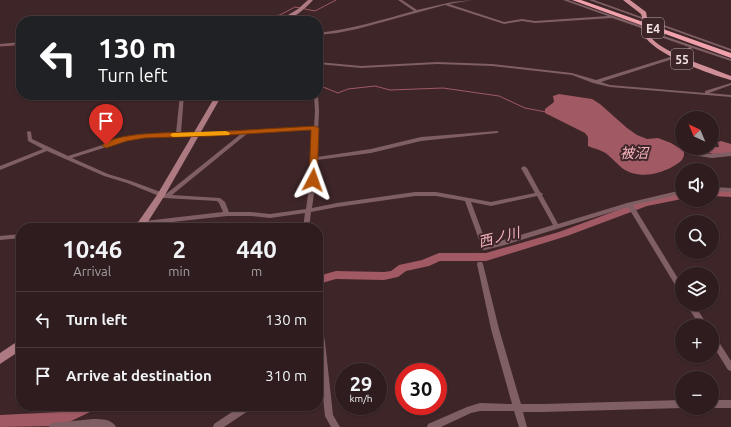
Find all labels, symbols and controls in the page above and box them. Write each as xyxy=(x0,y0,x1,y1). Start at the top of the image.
road number: E4 xyxy=(642,18,664,38)
icon: left xyxy=(32,32,84,84)
text: 130 m xyxy=(98,32,176,63)
road number: 55 xyxy=(671,49,693,69)
text: Turn left xyxy=(98,65,168,85)
pin xyxy=(89,104,123,145)
icon: arrive xyxy=(95,110,117,132)
north arrow xyxy=(675,111,719,155)
map controls xyxy=(675,111,719,415)
water label: 被沼 xyxy=(620,145,650,161)
position arrow xyxy=(292,159,334,201)
button: sound xyxy=(675,163,719,207)
button: search xyxy=(675,215,719,259)
water label: 西ノ川 xyxy=(477,224,523,250)
text: 10:46 xyxy=(62,236,122,263)
text: 2 xyxy=(172,236,186,263)
text: 440 xyxy=(236,236,277,263)
text: Arrival xyxy=(73,264,111,278)
text: min xyxy=(168,264,190,278)
text: m xyxy=(251,264,262,278)
button: layers xyxy=(675,267,719,311)
icon: left xyxy=(32,309,54,331)
text: Turn left xyxy=(66,311,127,328)
text: 130 m xyxy=(265,311,307,328)
button: + xyxy=(675,319,719,363)
speed limit sign: 30 xyxy=(395,363,447,415)
icon: arrive xyxy=(32,365,54,387)
text: Arrive at destination xyxy=(66,367,212,384)
text: 310 m xyxy=(265,367,307,384)
button: − xyxy=(675,371,719,415)
text: 29 xyxy=(350,372,372,395)
text: km/h xyxy=(349,393,373,404)

